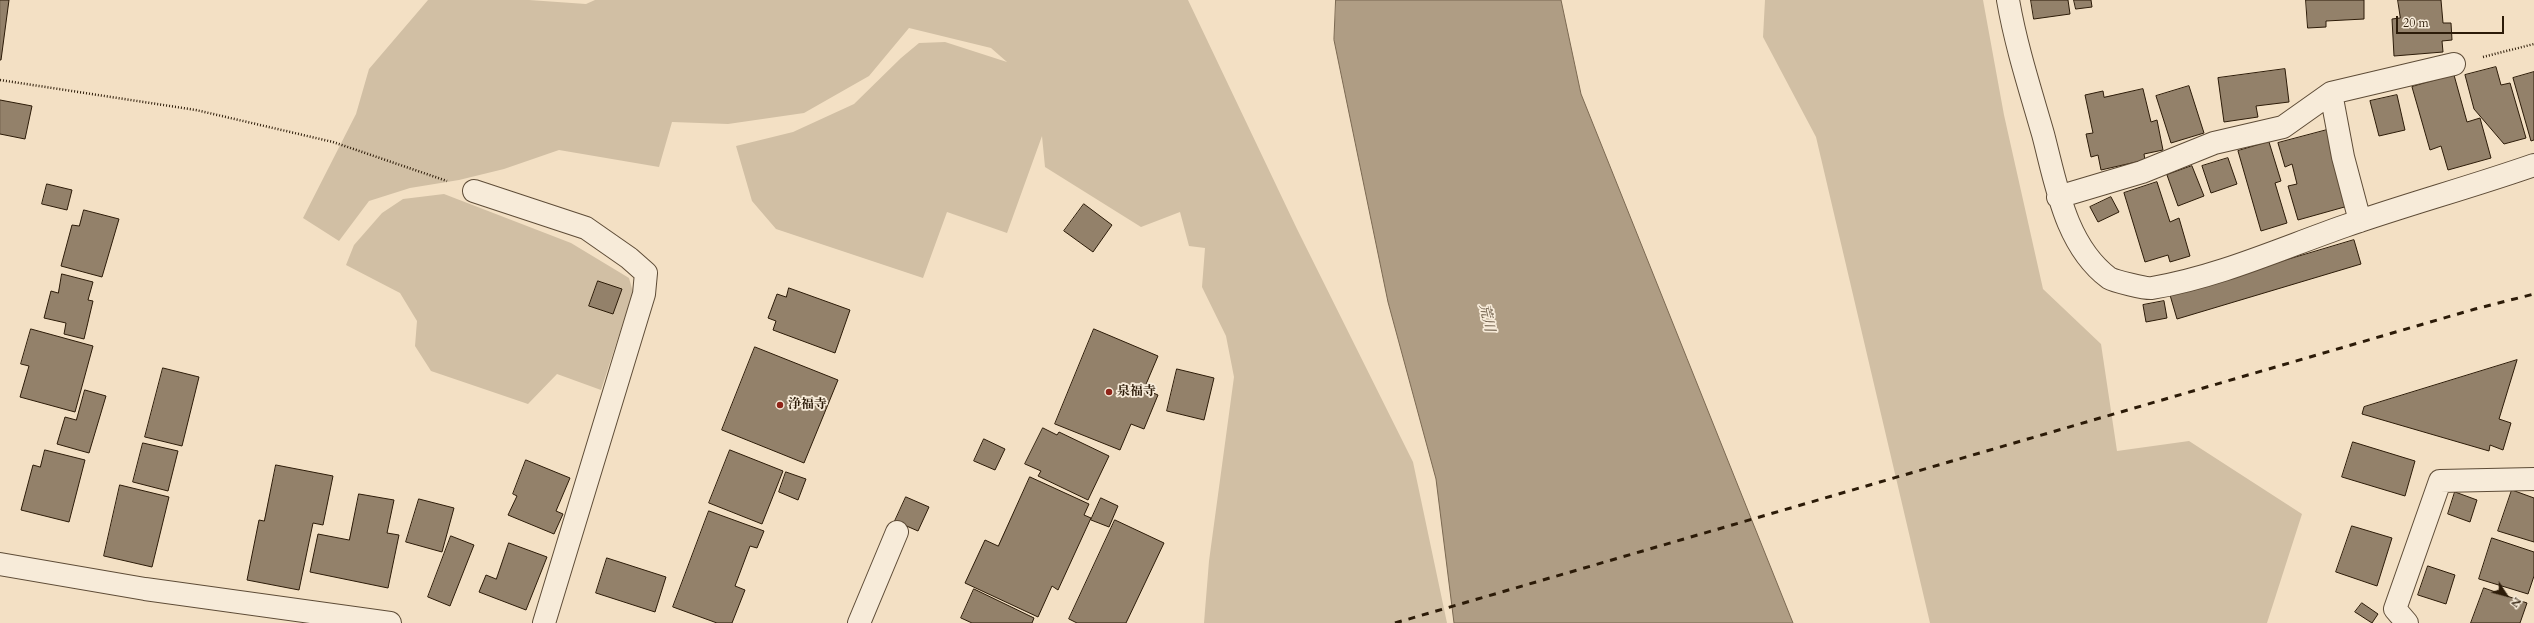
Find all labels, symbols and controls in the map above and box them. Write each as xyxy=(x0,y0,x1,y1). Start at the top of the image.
scale bar xyxy=(2398,8,2506,34)
text: 20 m xyxy=(2403,15,2429,31)
water label: 荒川 xyxy=(1475,302,1497,334)
place label: 泉福寺 xyxy=(1117,384,1156,400)
marker: 泉福寺 xyxy=(1104,387,1114,397)
place label: 浄福寺 xyxy=(788,397,827,413)
marker: 浄福寺 xyxy=(775,400,785,410)
north arrow xyxy=(2486,575,2526,615)
text: N xyxy=(2507,594,2525,611)

